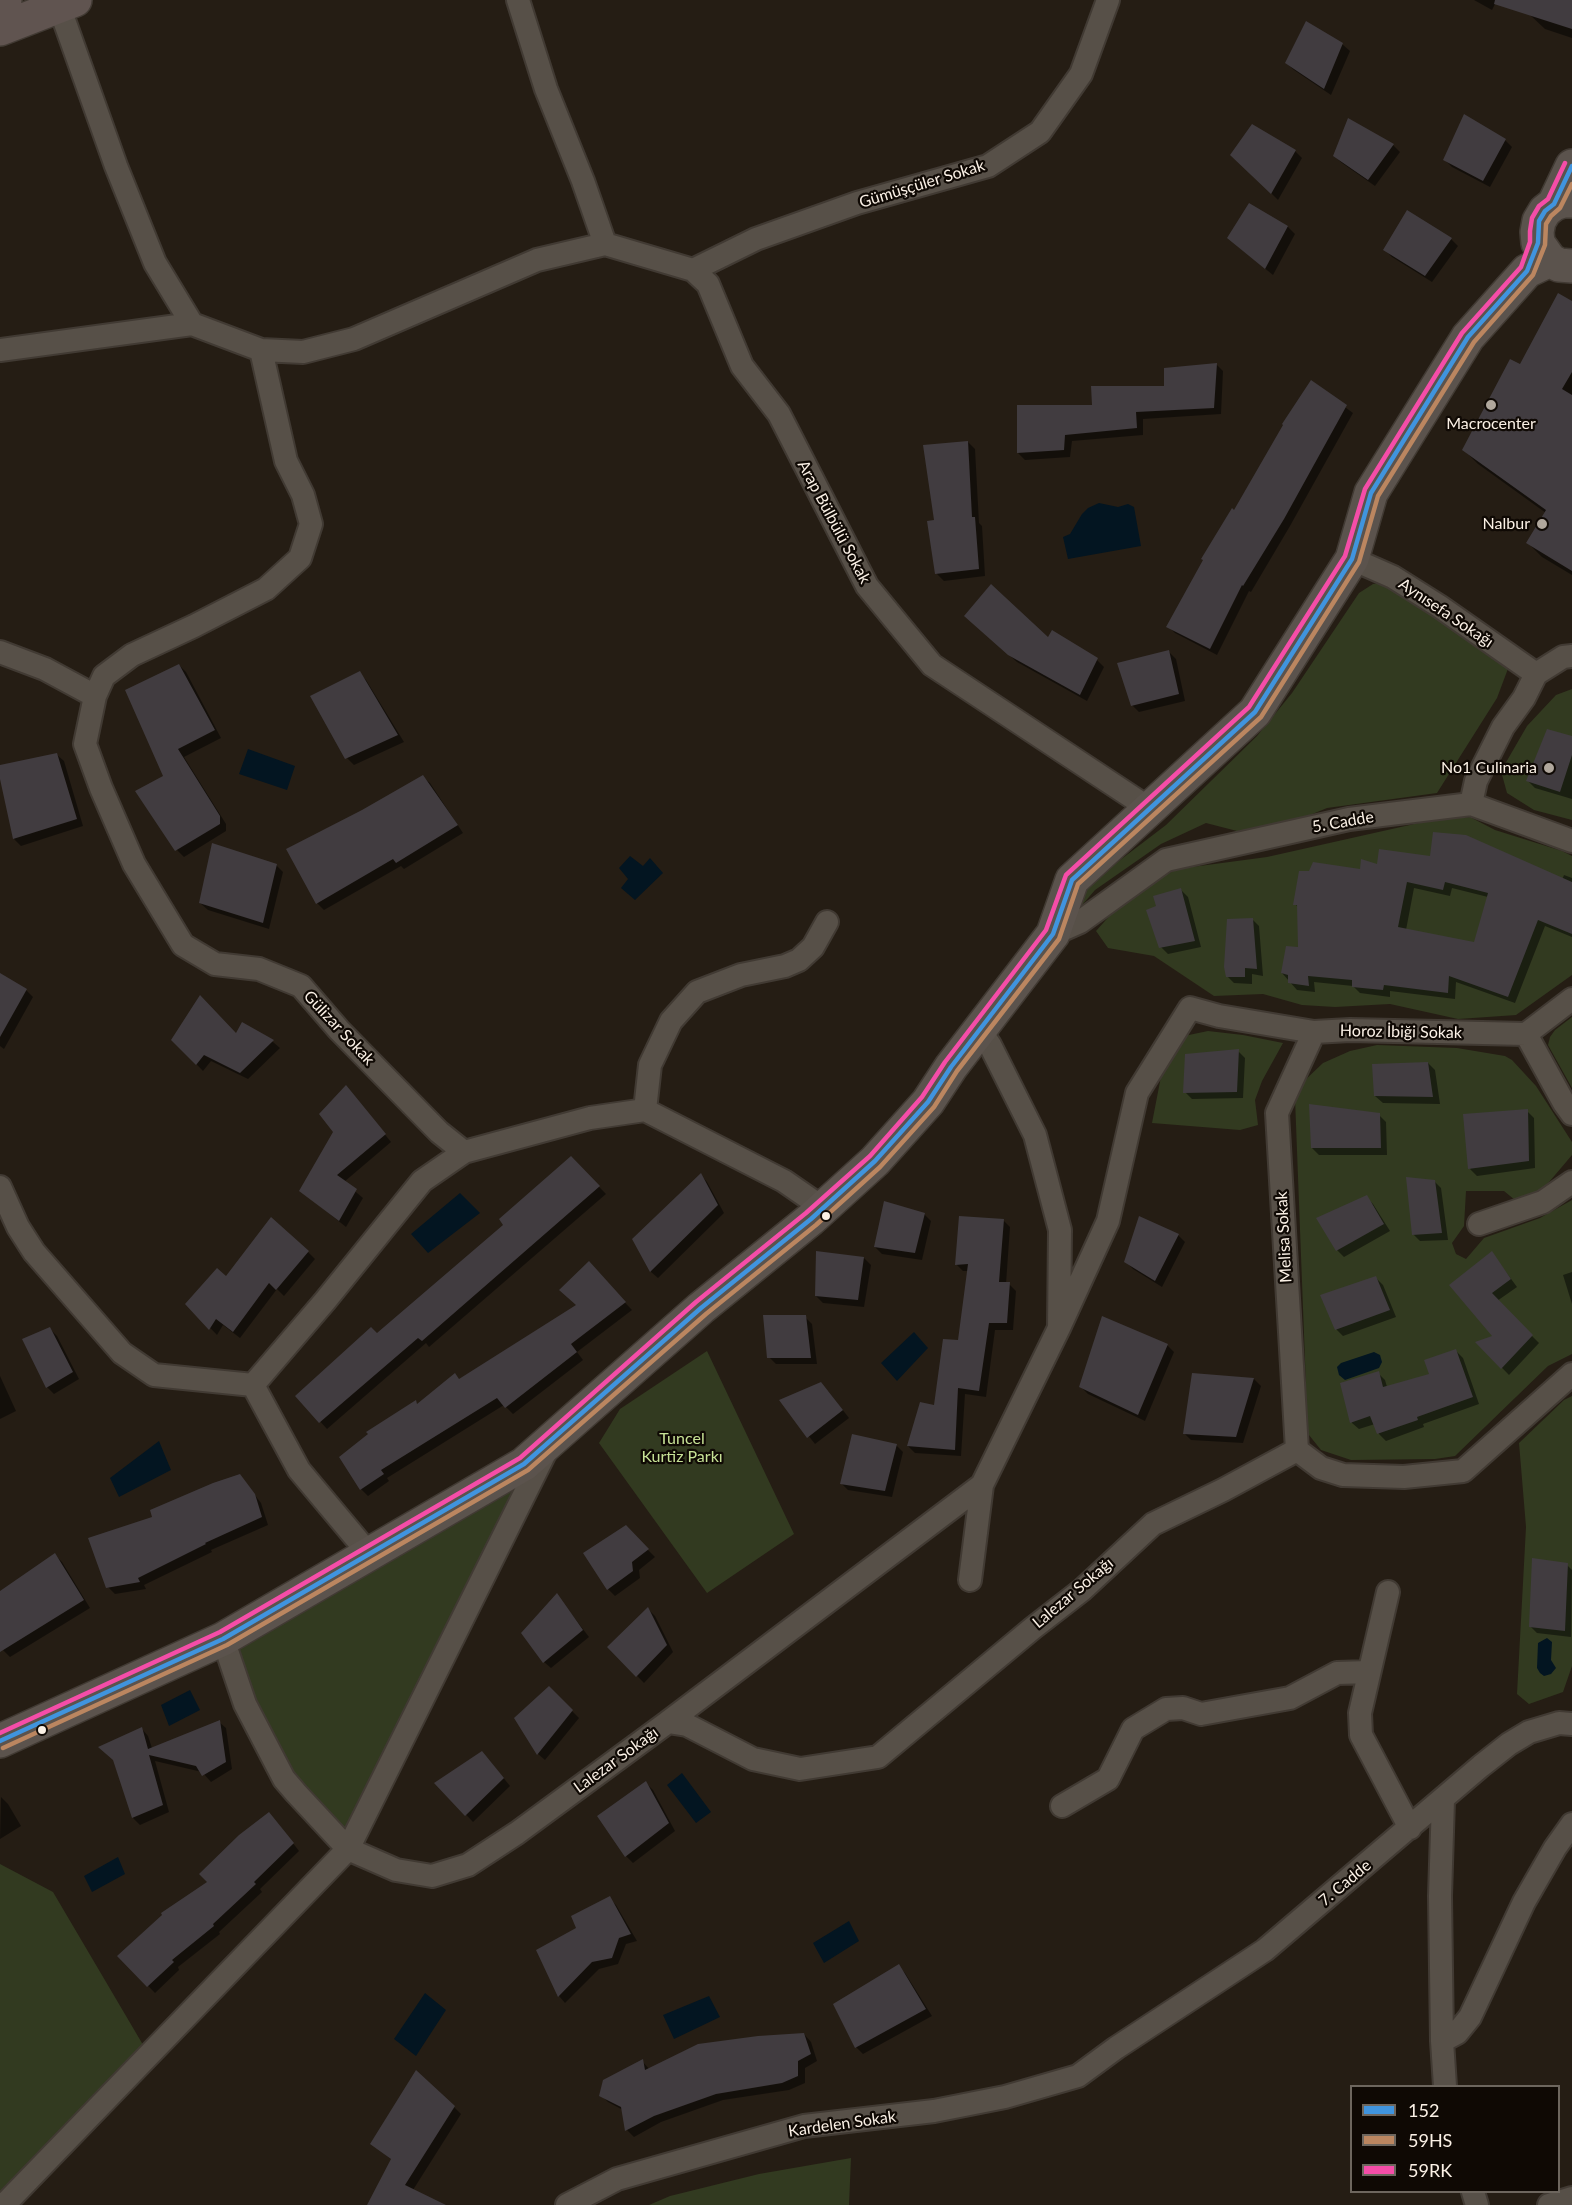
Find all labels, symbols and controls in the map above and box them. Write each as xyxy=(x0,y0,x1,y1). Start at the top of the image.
street label: Gümüşçüler Sokak xyxy=(857,156,987,212)
marker: Macrocenter xyxy=(1484,398,1498,412)
place label: Macrocenter xyxy=(1446,414,1536,434)
street label: Arap Bülbülü Sokak xyxy=(793,457,875,587)
place label: Nalbur xyxy=(1483,514,1530,534)
marker: Nalbur xyxy=(1535,517,1549,531)
street label: Aynısefa Sokağı xyxy=(1395,574,1497,652)
place label: No1 Culinaria xyxy=(1441,758,1537,778)
marker: No1 Culinaria xyxy=(1542,761,1556,775)
street label: 5. Cadde xyxy=(1311,807,1375,837)
street label: Gülizar Sokak xyxy=(300,987,378,1069)
street label: Horoz İbiği Sokak xyxy=(1340,1021,1462,1043)
street label: Melisa Sokak xyxy=(1272,1191,1296,1283)
unlabelled marker xyxy=(820,1210,832,1222)
park label: Tuncel Kurtiz Parkı xyxy=(641,1429,723,1467)
street label: Lalezar Sokağı xyxy=(1029,1554,1117,1632)
street label: Lalezar Sokağı xyxy=(570,1723,662,1797)
unlabelled marker xyxy=(36,1724,48,1736)
street label: 7. Cadde xyxy=(1315,1856,1375,1910)
legend xyxy=(1350,2085,1560,2193)
text: 152 xyxy=(1408,2099,1439,2121)
street label: Kardelen Sokak xyxy=(787,2107,897,2141)
text: 59HS xyxy=(1408,2129,1452,2151)
text: 59RK xyxy=(1408,2159,1452,2181)

